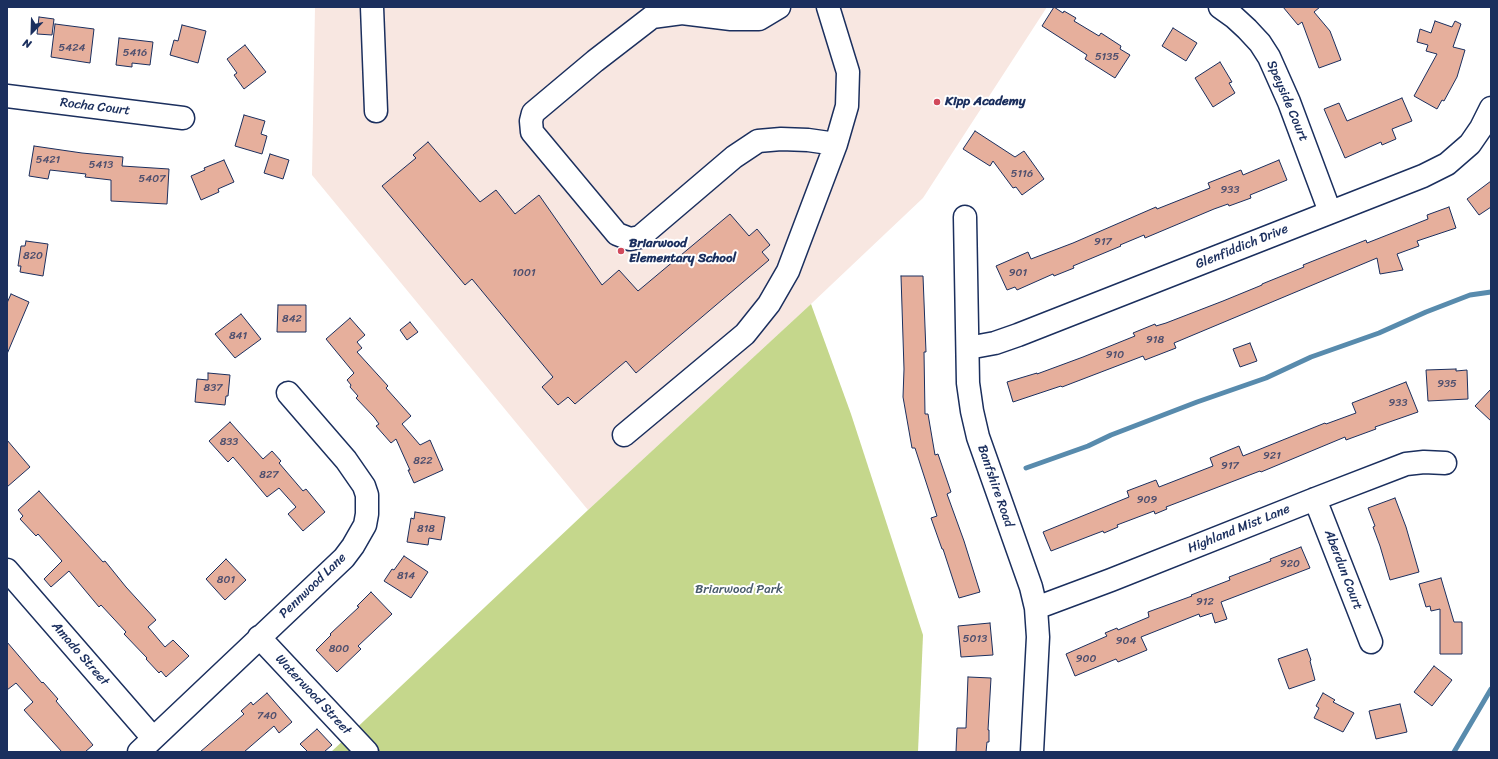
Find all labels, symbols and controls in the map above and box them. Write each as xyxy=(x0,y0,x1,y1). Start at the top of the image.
north arrow xyxy=(12,12,52,52)
text: N xyxy=(20,33,34,54)
house number: 5424 xyxy=(59,41,85,55)
house number: 5416 xyxy=(123,46,147,60)
house number: 5135 xyxy=(1095,50,1119,64)
street label: Speyside Court xyxy=(1263,58,1311,144)
place label: Kipp Academy xyxy=(945,94,1025,110)
street label: Rocha Court xyxy=(59,95,131,119)
marker: Kipp Academy xyxy=(932,97,942,107)
house number: 5421 xyxy=(36,153,60,167)
house number: 5413 xyxy=(89,158,113,172)
house number: 5116 xyxy=(1011,167,1033,181)
house number: 5407 xyxy=(139,172,165,186)
house number: 933 xyxy=(1221,183,1239,197)
street label: Glenfiddich Drive xyxy=(1193,221,1291,273)
house number: 917 xyxy=(1094,235,1112,249)
place label: Briarwood Elementary School xyxy=(629,236,736,267)
marker: Briarwood Elementary School xyxy=(616,246,626,256)
house number: 820 xyxy=(23,249,43,263)
house number: 1001 xyxy=(512,266,536,280)
house number: 901 xyxy=(1009,266,1027,280)
house number: 842 xyxy=(282,312,302,326)
house number: 841 xyxy=(229,329,247,343)
house number: 918 xyxy=(1146,333,1164,347)
house number: 910 xyxy=(1106,348,1124,362)
house number: 935 xyxy=(1437,377,1457,391)
house number: 837 xyxy=(204,381,222,395)
house number: 933 xyxy=(1389,396,1407,410)
house number: 833 xyxy=(220,435,238,449)
street label: Banfshire Road xyxy=(974,443,1016,529)
house number: 921 xyxy=(1263,449,1281,463)
house number: 822 xyxy=(413,454,433,468)
house number: 917 xyxy=(1221,459,1239,473)
house number: 827 xyxy=(259,468,279,482)
house number: 909 xyxy=(1137,493,1157,507)
street label: Highland Mist Lane xyxy=(1186,501,1292,557)
house number: 818 xyxy=(417,522,435,536)
street label: Aberdun Court xyxy=(1321,528,1365,612)
street label: Pennwood Lane xyxy=(276,550,350,622)
house number: 920 xyxy=(1280,557,1300,571)
house number: 814 xyxy=(397,569,415,583)
house number: 801 xyxy=(217,573,235,587)
park label: Briarwood Park xyxy=(695,582,783,598)
house number: 912 xyxy=(1196,595,1214,609)
street label: Amado Street xyxy=(48,619,112,689)
house number: 5013 xyxy=(963,632,987,646)
house number: 904 xyxy=(1116,634,1136,648)
house number: 800 xyxy=(329,642,349,656)
street label: Waterwood Street xyxy=(272,652,354,738)
house number: 900 xyxy=(1076,652,1096,666)
house number: 740 xyxy=(257,709,277,723)

